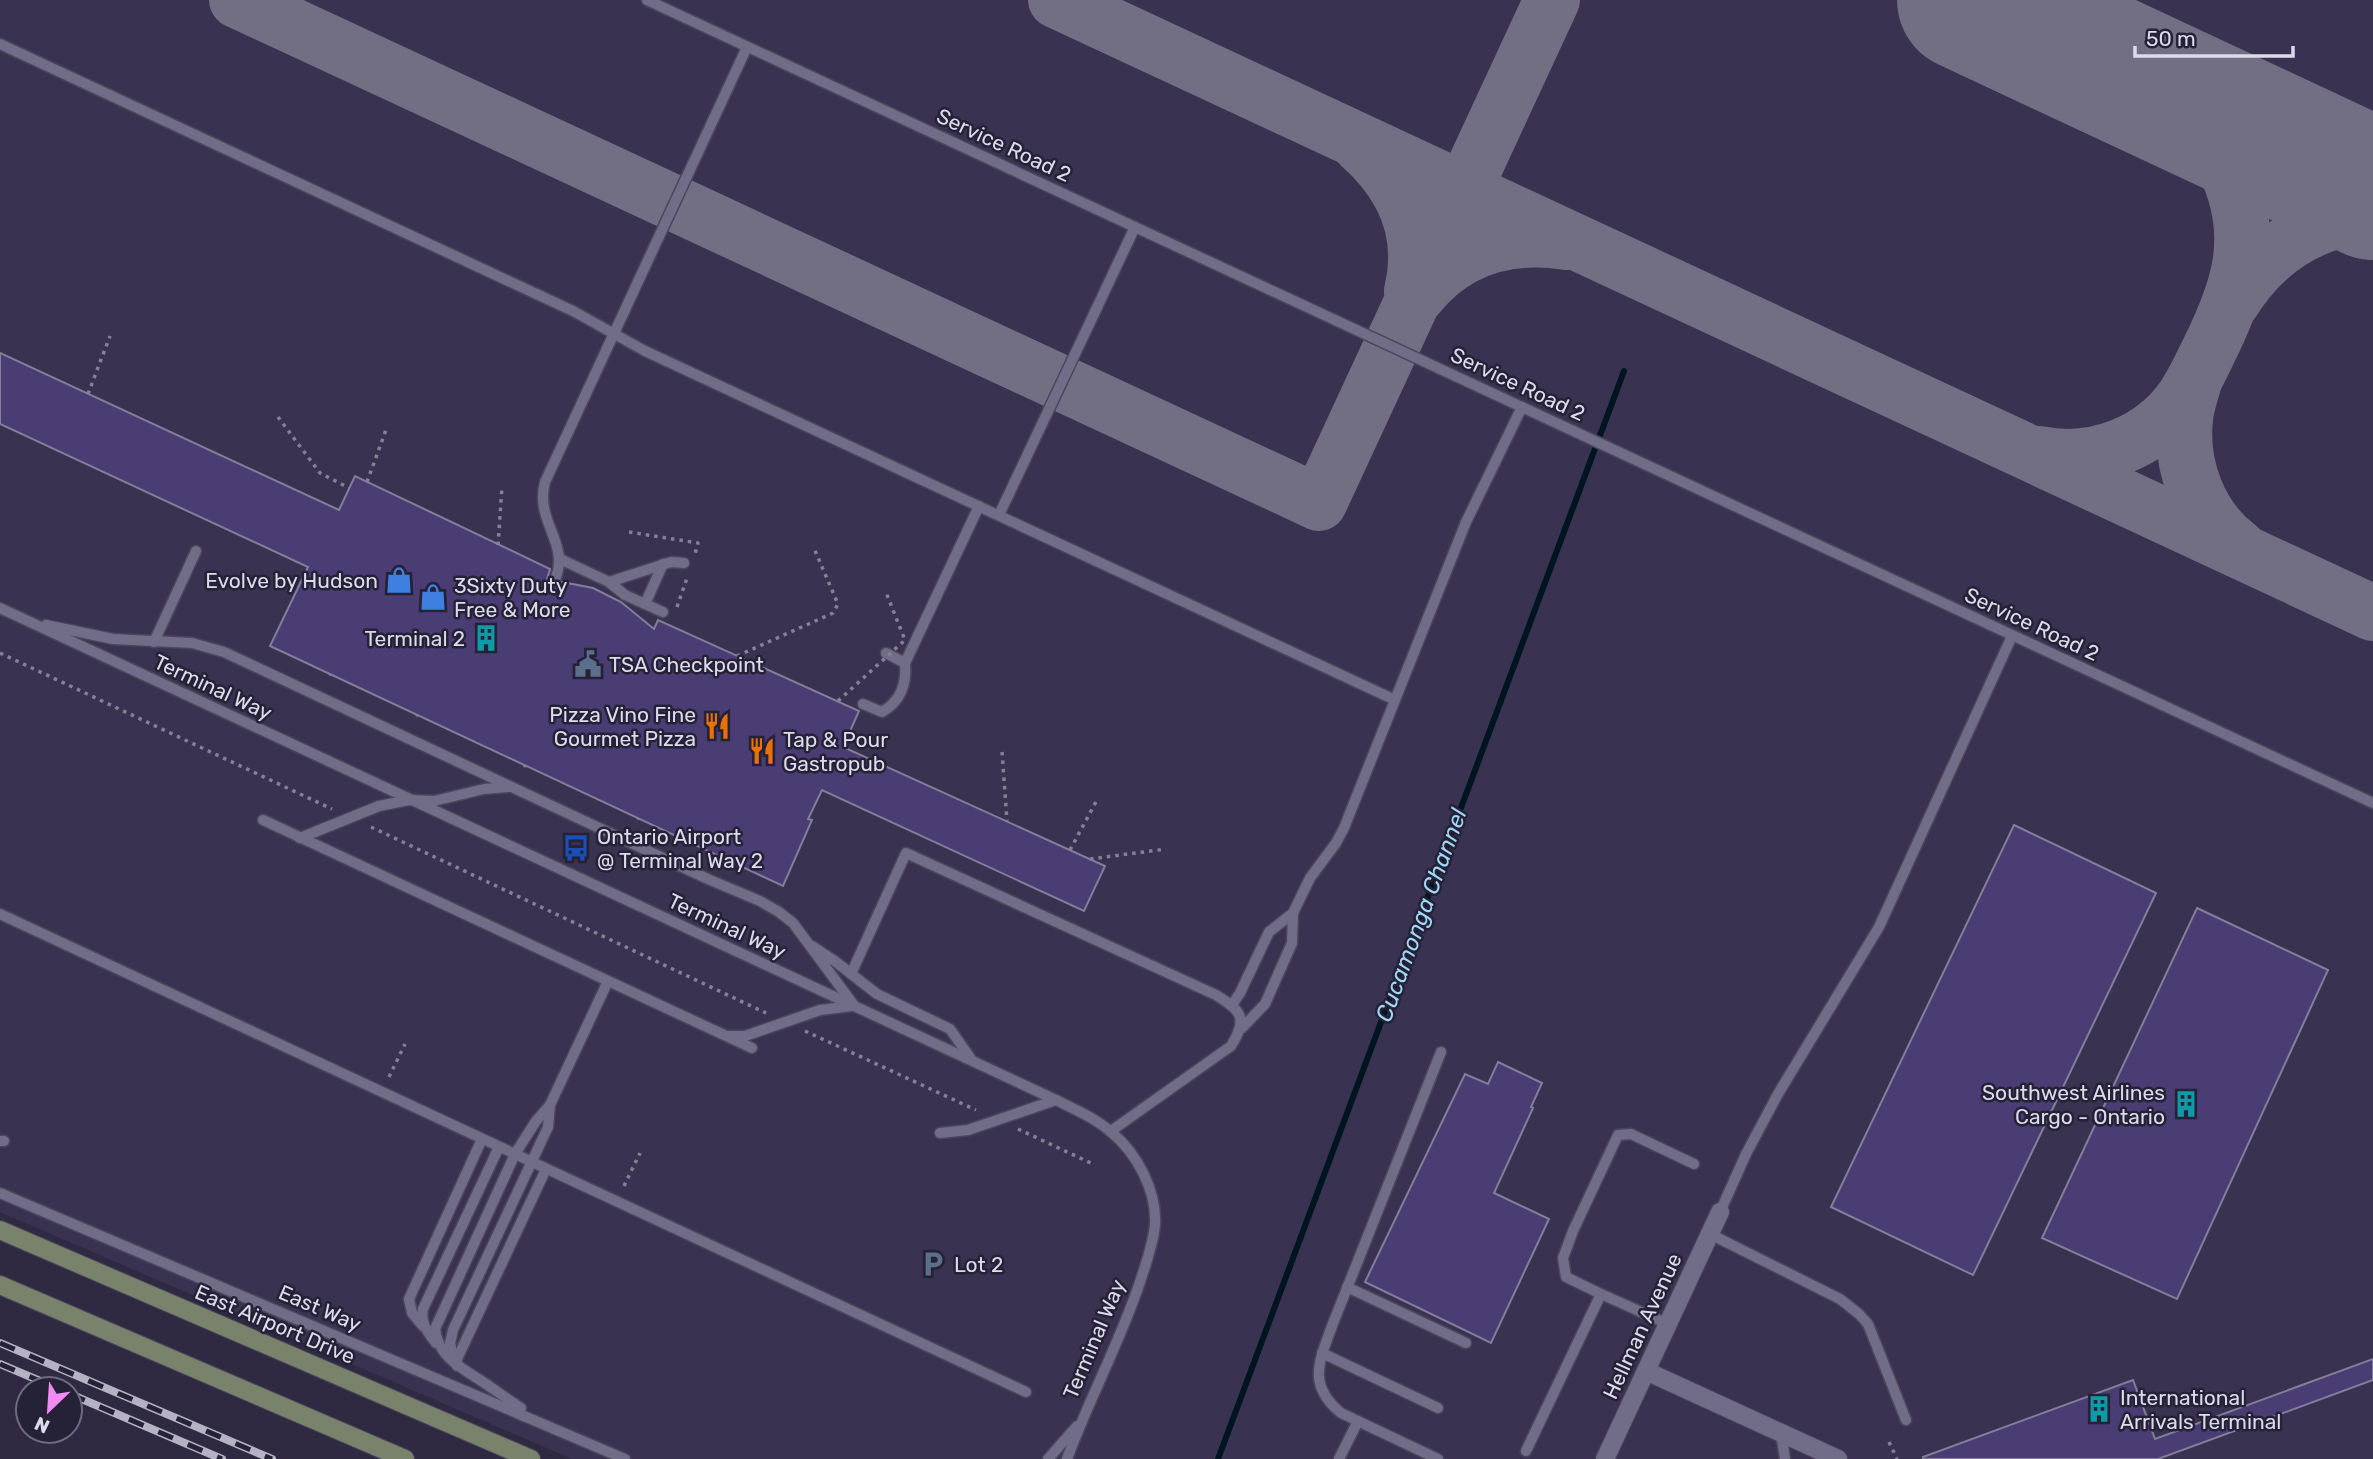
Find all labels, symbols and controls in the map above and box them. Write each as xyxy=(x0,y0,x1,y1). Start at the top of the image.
scale bar xyxy=(2135,14,2292,58)
text: 50 m xyxy=(2146,26,2196,51)
street label: Service Road 2 xyxy=(933,103,1075,187)
street label: Service Road 2 xyxy=(1447,342,1589,426)
shop icon: Evolve by Hudson xyxy=(384,565,414,595)
place label: Evolve by Hudson xyxy=(205,568,378,593)
place label: 3Sixty Duty Free & More xyxy=(454,573,570,622)
shop icon: 3Sixty Duty Free & More xyxy=(418,582,448,612)
street label: Service Road 2 xyxy=(1961,582,2103,666)
building icon: Terminal 2 xyxy=(471,623,501,653)
place label: Terminal 2 xyxy=(364,626,465,651)
street label: Terminal Way xyxy=(150,649,276,725)
public building icon: TSA Checkpoint xyxy=(573,649,603,679)
place label: TSA Checkpoint xyxy=(609,652,764,677)
place label: Pizza Vino Fine Gourmet Pizza xyxy=(549,702,696,751)
restaurant icon: Pizza Vino Fine Gourmet Pizza xyxy=(702,711,732,741)
place label: Tap & Pour Gastropub xyxy=(783,727,888,776)
restaurant icon: Tap & Pour Gastropub xyxy=(747,736,777,766)
water label: Cucamonga Channel xyxy=(1369,804,1473,1025)
place label: Ontario Airport @ Terminal Way 2 xyxy=(597,824,763,873)
bus stop icon: Ontario Airport @ Terminal Way 2 xyxy=(561,833,591,863)
street label: Terminal Way xyxy=(664,888,790,964)
place label: Southwest Airlines Cargo - Ontario xyxy=(1982,1080,2165,1129)
building icon: Southwest Airlines Cargo - Ontario xyxy=(2171,1089,2201,1119)
parking icon: Lot 2 xyxy=(918,1249,948,1279)
street label: Hellman Avenue xyxy=(1597,1249,1687,1403)
place label: Lot 2 xyxy=(954,1252,1003,1277)
street label: Terminal Way xyxy=(1058,1275,1131,1402)
street label: East Airport Drive xyxy=(191,1279,359,1369)
street label: East Way xyxy=(275,1279,365,1337)
north arrow xyxy=(14,1375,84,1445)
place label: International Arrivals Terminal xyxy=(2120,1385,2281,1434)
building icon: International Arrivals Terminal xyxy=(2084,1394,2114,1424)
text: N xyxy=(31,1412,53,1438)

